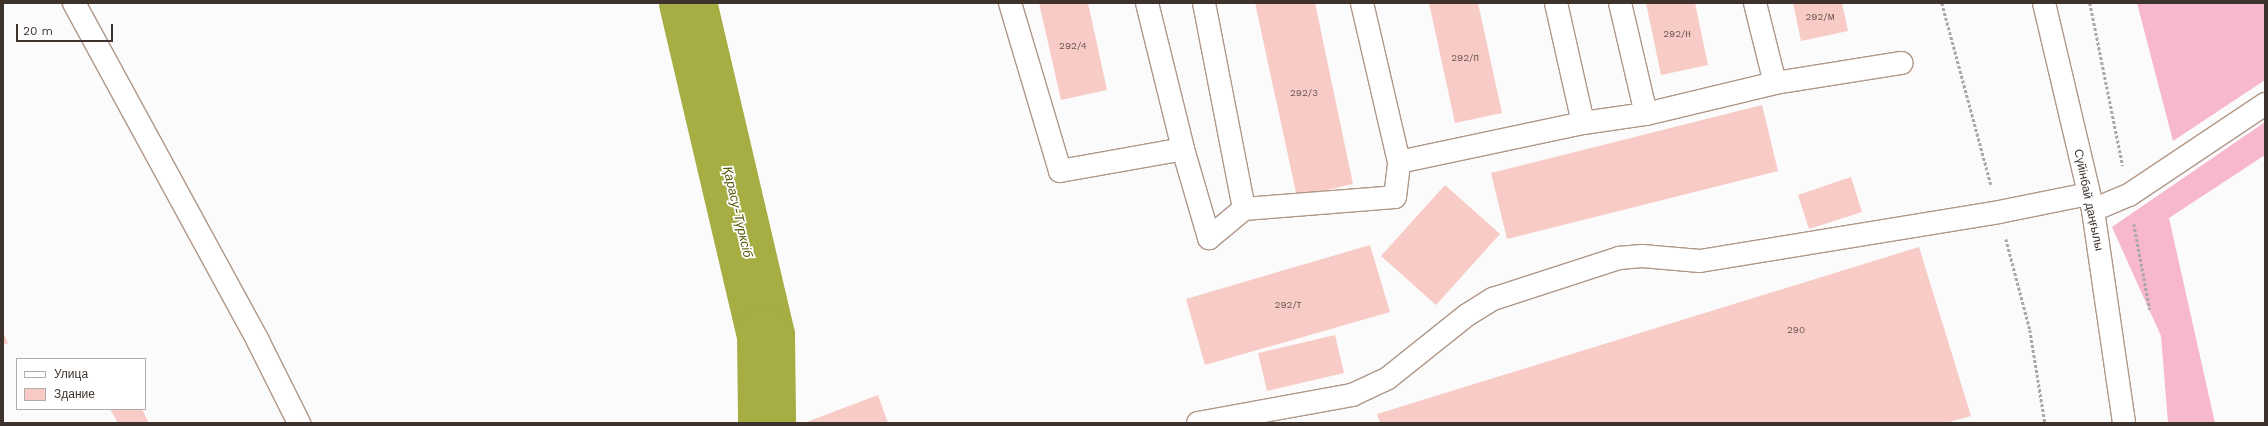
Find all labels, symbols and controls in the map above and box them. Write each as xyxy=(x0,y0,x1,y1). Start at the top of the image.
house number: 292/м xyxy=(1805,11,1835,23)
scale bar xyxy=(18,16,115,42)
text: 20 m xyxy=(23,24,53,38)
house number: 292/н xyxy=(1663,28,1691,40)
house number: 292/4 xyxy=(1059,40,1087,52)
house number: 292/п xyxy=(1451,52,1479,64)
house number: 292/3 xyxy=(1290,87,1318,99)
street label: Сүйінбай даңғылы xyxy=(2070,148,2106,252)
water label: Қарасу-Түрксіб xyxy=(719,165,755,259)
house number: 292/т xyxy=(1275,299,1301,311)
house number: 290 xyxy=(1787,324,1805,336)
legend xyxy=(16,358,146,410)
text: Улица xyxy=(54,367,88,381)
text: Здание xyxy=(54,387,95,401)

